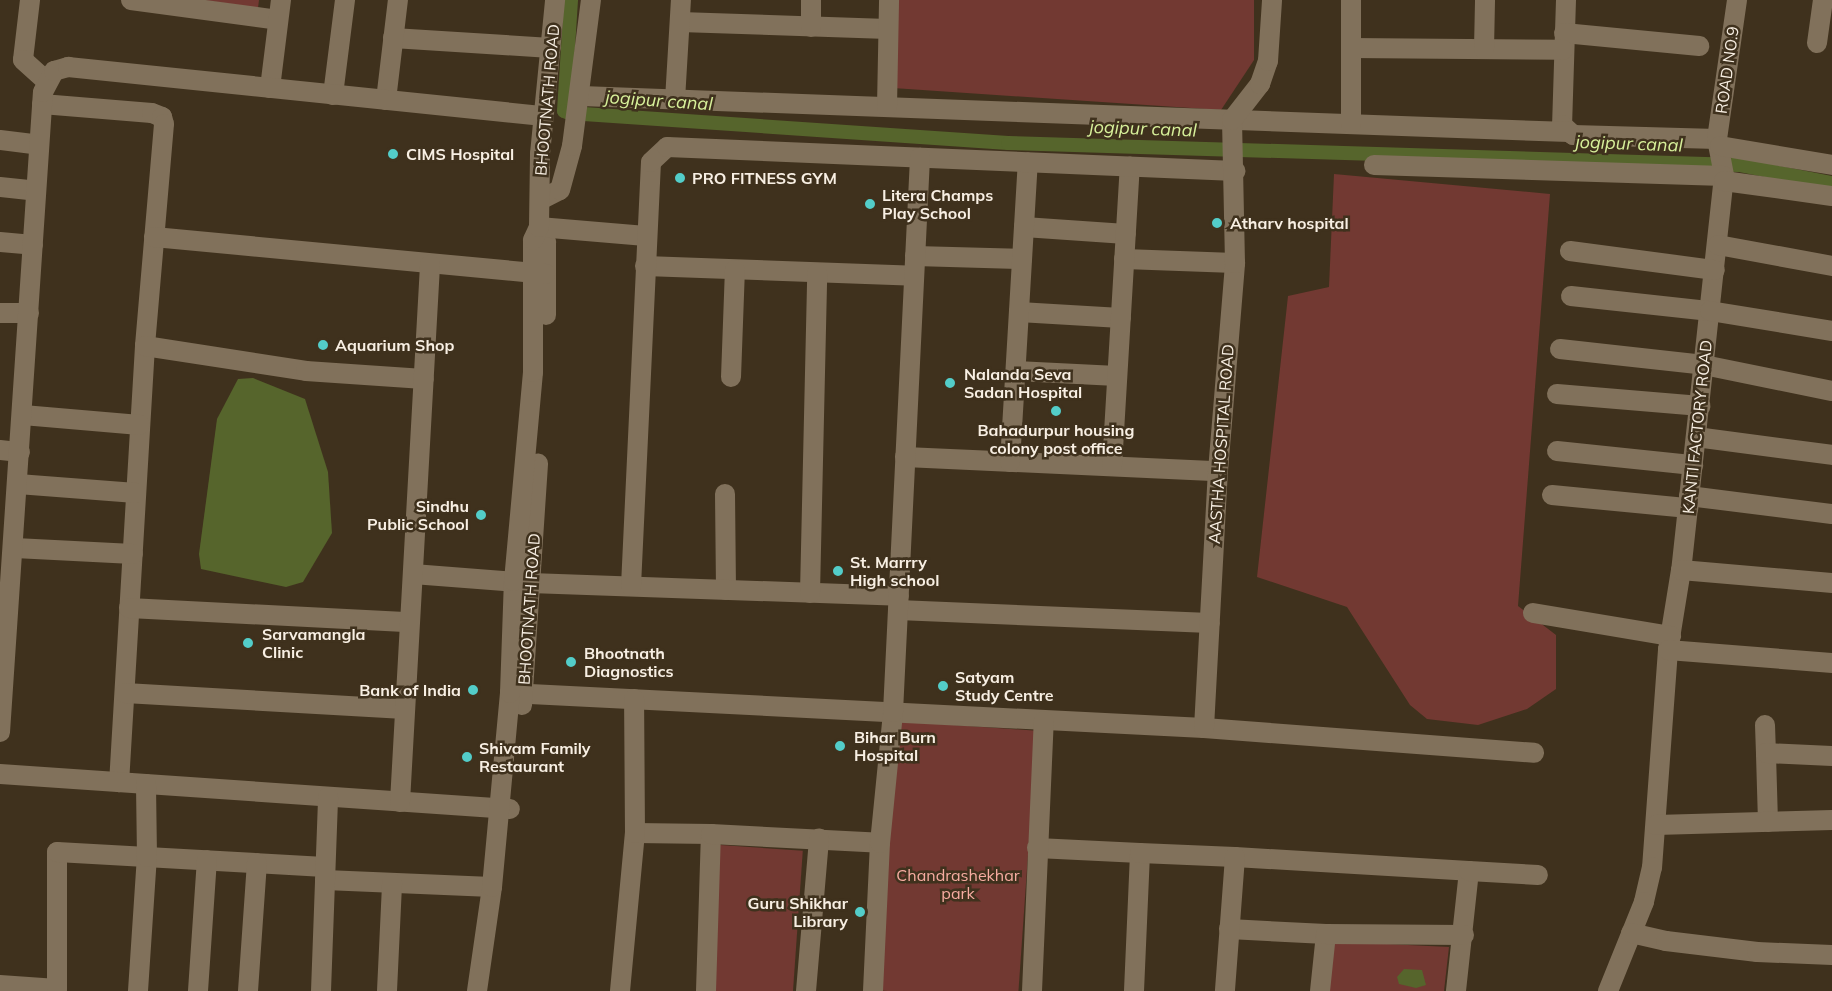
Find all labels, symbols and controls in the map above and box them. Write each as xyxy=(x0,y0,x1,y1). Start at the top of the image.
street label: BHOOTNATH ROAD xyxy=(531,23,563,177)
street label: ROAD NO.9 xyxy=(1711,25,1743,115)
water label: jogipur canal xyxy=(605,86,713,116)
water label: jogipur canal xyxy=(1089,116,1197,142)
water label: jogipur canal xyxy=(1575,131,1683,157)
place label: CIMS Hospital xyxy=(406,144,514,164)
marker: CIMS Hospital xyxy=(384,145,402,163)
place label: PRO FITNESS GYM xyxy=(692,168,837,188)
marker: PRO FITNESS GYM xyxy=(673,171,687,185)
place label: Litera Champs Play School xyxy=(882,185,993,223)
marker: Litera Champs Play School xyxy=(863,197,877,211)
place label: Atharv hospital xyxy=(1230,213,1349,233)
marker: Atharv hospital xyxy=(1208,214,1226,232)
place label: Aquarium Shop xyxy=(335,335,454,355)
marker: Aquarium Shop xyxy=(316,338,330,352)
street label: KANTI FACTORY ROAD xyxy=(1678,339,1716,515)
street label: AASTHA HOSPITAL ROAD xyxy=(1204,344,1238,544)
place label: Nalanda Seva Sadan Hospital xyxy=(964,364,1082,402)
marker: Nalanda Seva Sadan Hospital xyxy=(941,374,959,392)
marker: Bahadurpur housing colony post office xyxy=(1049,404,1063,418)
place label: Bahadurpur housing colony post office xyxy=(978,420,1134,458)
place label: Sindhu Public School xyxy=(367,496,469,534)
marker: Sindhu Public School xyxy=(474,508,488,522)
street label: BHOOTNATH ROAD xyxy=(514,532,544,686)
place label: St. Marrry High school xyxy=(850,552,939,590)
marker: St. Marrry High school xyxy=(831,564,845,578)
place label: Sarvamangla Clinic xyxy=(262,624,365,662)
marker: Sarvamangla Clinic xyxy=(239,634,257,652)
place label: Bhootnath Diagnostics xyxy=(584,643,674,681)
marker: Bhootnath Diagnostics xyxy=(562,653,580,671)
place label: Satyam Study Centre xyxy=(955,667,1054,705)
marker: Satyam Study Centre xyxy=(936,679,950,693)
place label: Bank of India xyxy=(359,680,461,700)
marker: Bank of India xyxy=(466,683,480,697)
place label: Bihar Burn Hospital xyxy=(854,727,936,765)
marker: Bihar Burn Hospital xyxy=(831,737,849,755)
place label: Shivam Family Restaurant xyxy=(479,738,591,776)
marker: Shivam Family Restaurant xyxy=(460,750,474,764)
park label: Chandrashekhar park xyxy=(896,865,1020,903)
place label: Guru Shikhar Library xyxy=(748,893,848,931)
marker: Guru Shikhar Library xyxy=(853,905,867,919)

